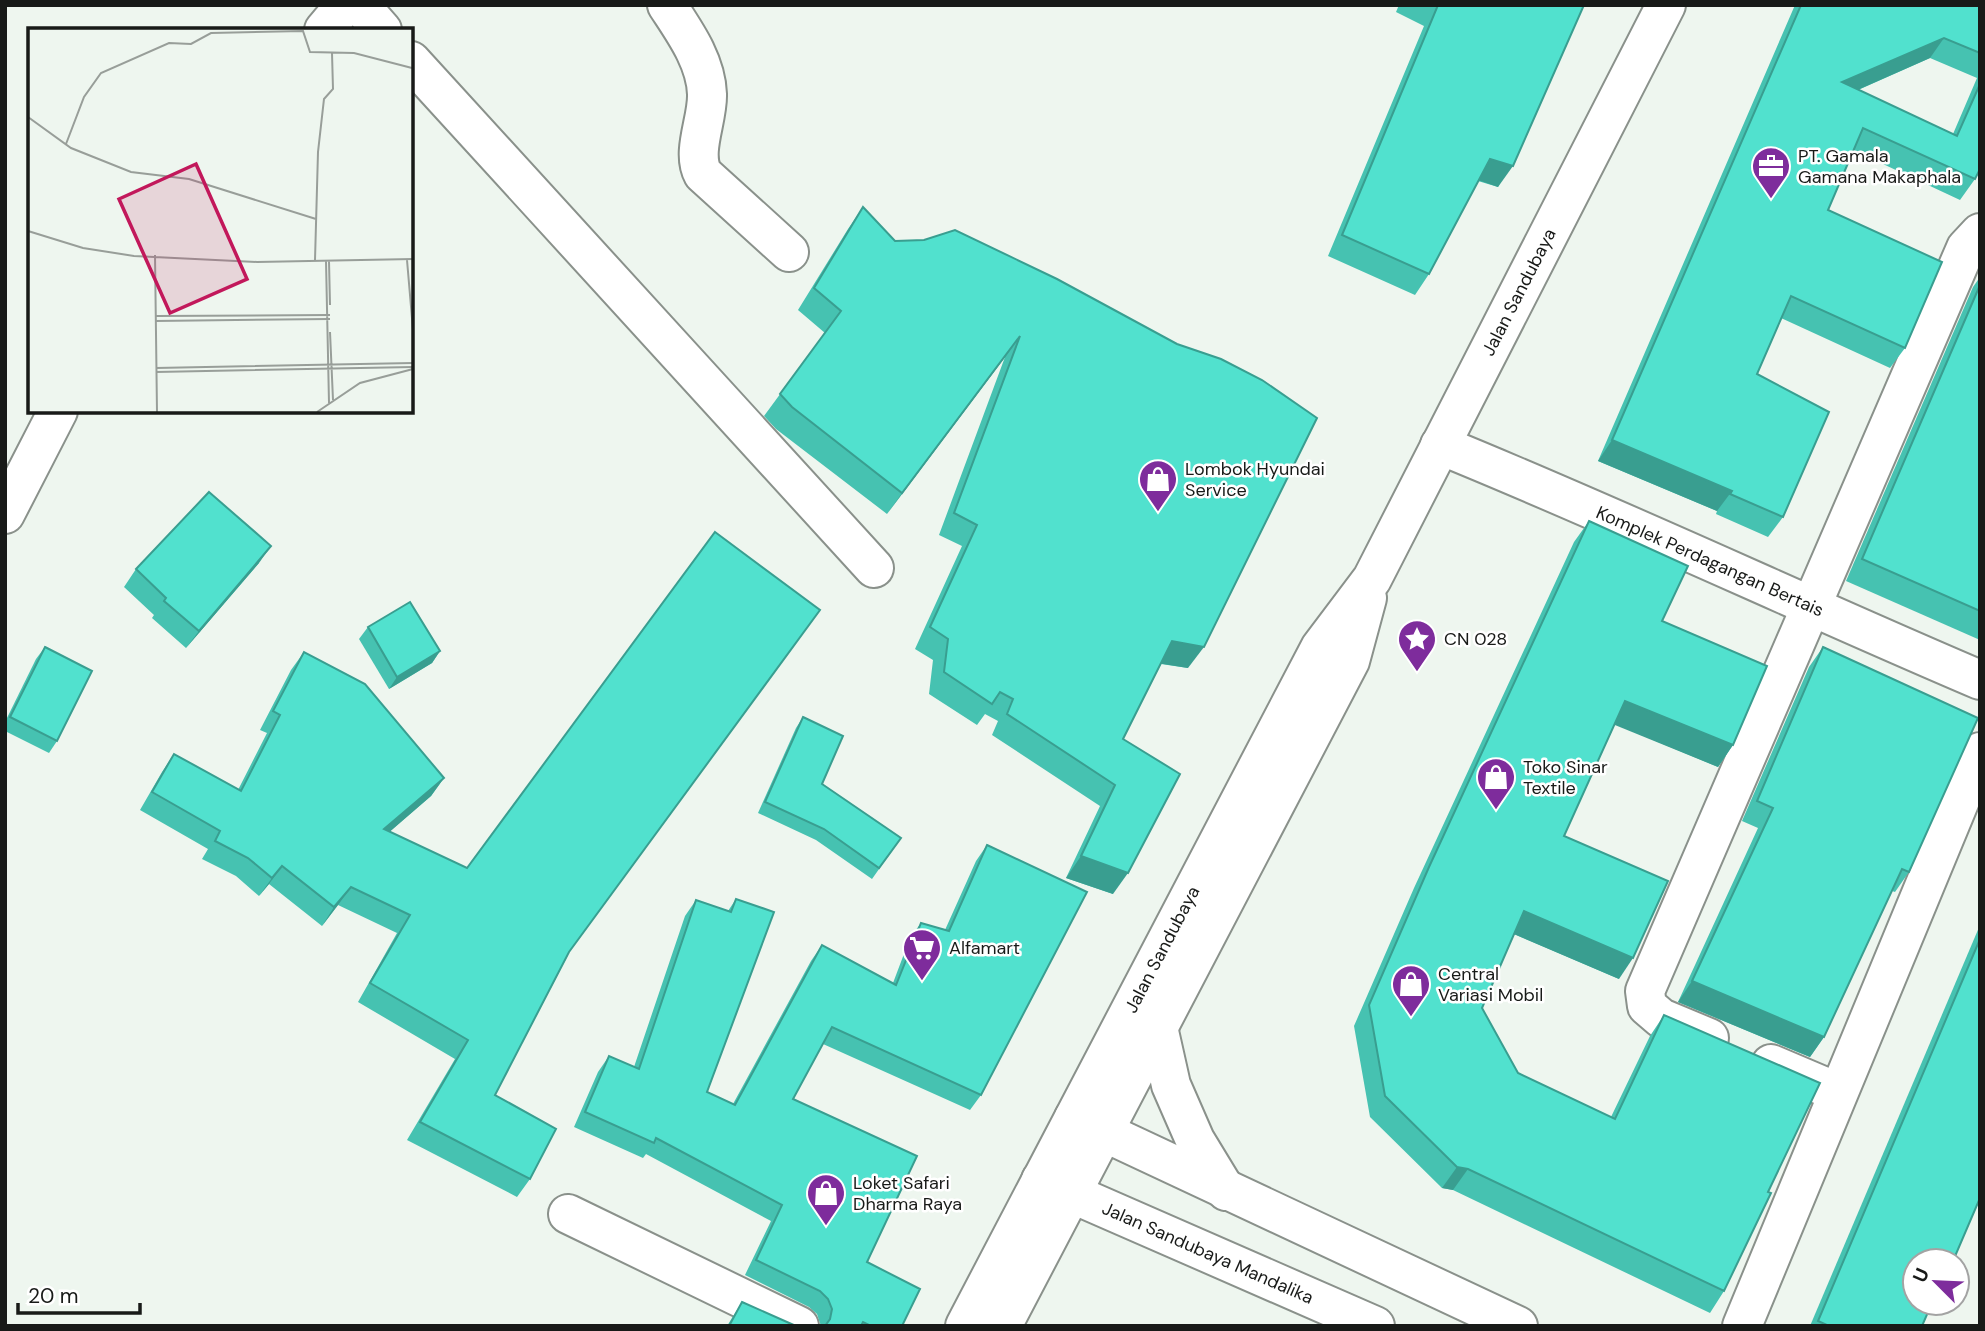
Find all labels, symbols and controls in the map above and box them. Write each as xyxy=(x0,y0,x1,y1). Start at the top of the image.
inset map xyxy=(28,28,413,413)
place label: PT. Gamala Gamana Makaphala xyxy=(1798,144,1961,189)
office icon: PT. Gamala Gamana Makaphala xyxy=(1750,145,1792,200)
street label: Jalan Sandubaya xyxy=(1476,224,1562,360)
place label: Lombok Hyundai Service xyxy=(1185,457,1325,502)
shop icon: Lombok Hyundai Service xyxy=(1137,458,1179,513)
street label: Komplek Perdagangan Bertais xyxy=(1592,500,1828,622)
place icon: CN 028 xyxy=(1396,618,1438,673)
place label: CN 028 xyxy=(1444,627,1507,651)
place label: Toko Sinar Textile xyxy=(1523,755,1608,800)
shop icon: Toko Sinar Textile xyxy=(1475,756,1517,811)
street label: Jalan Sandubaya xyxy=(1119,882,1205,1017)
supermarket icon: Alfamart xyxy=(901,927,943,982)
place label: Alfamart xyxy=(949,936,1020,960)
place label: Central Variasi Mobil xyxy=(1438,962,1543,1007)
shop icon: Central Variasi Mobil xyxy=(1390,963,1432,1018)
place label: Loket Safari Dharma Raya xyxy=(853,1171,962,1216)
shop icon: Loket Safari Dharma Raya xyxy=(805,1172,847,1227)
street label: Jalan Sandubaya Mandalika xyxy=(1098,1196,1317,1310)
north arrow xyxy=(1901,1247,1971,1317)
text: U xyxy=(1907,1264,1935,1286)
scale bar xyxy=(18,1272,140,1316)
text: 20 m xyxy=(28,1282,79,1310)

